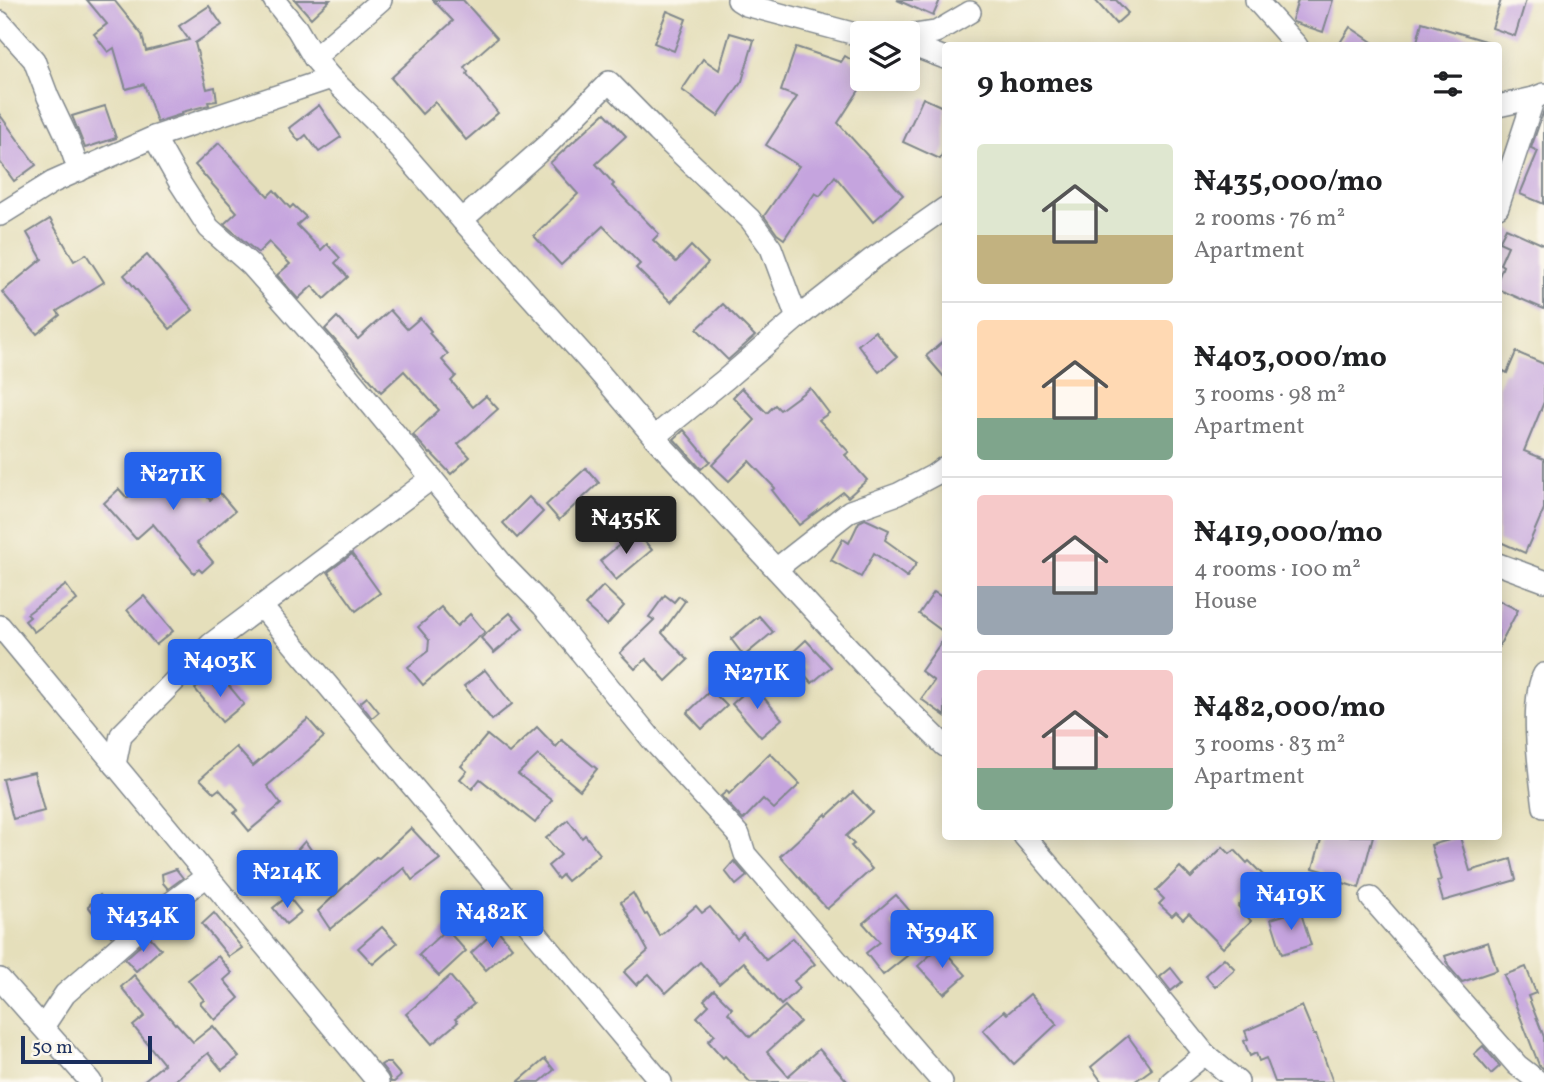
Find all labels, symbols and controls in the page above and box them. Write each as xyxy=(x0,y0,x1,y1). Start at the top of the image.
map controls xyxy=(850,21,920,91)
button: layers xyxy=(850,21,920,91)
text: 9 homes xyxy=(977,63,1093,105)
icon: filters xyxy=(1429,65,1467,103)
text: ₦435,000/mo xyxy=(1194,161,1383,203)
icon: home xyxy=(1033,172,1117,256)
text: 2 rooms · 76 m² xyxy=(1194,203,1345,235)
text: Apartment xyxy=(1194,235,1305,267)
text: ₦403,000/mo xyxy=(1194,337,1387,379)
icon: home xyxy=(1033,348,1117,432)
text: 3 rooms · 98 m² xyxy=(1194,379,1346,411)
text: Apartment xyxy=(1194,411,1305,443)
pin: ₦271K xyxy=(124,452,222,512)
text: ₦271K xyxy=(140,459,206,491)
pin: ₦435K xyxy=(577,496,675,556)
text: ₦435K xyxy=(591,503,661,535)
text: ₦419,000/mo xyxy=(1194,512,1383,554)
icon: home xyxy=(1033,523,1117,607)
text: 4 rooms · 100 m² xyxy=(1194,554,1361,586)
text: House xyxy=(1194,586,1257,618)
pin: ₦403K xyxy=(171,640,269,699)
text: ₦403K xyxy=(184,646,256,678)
pin: ₦271K xyxy=(708,652,806,711)
text: ₦271K xyxy=(724,658,790,690)
text: ₦482,000/mo xyxy=(1194,687,1385,729)
icon: home xyxy=(1033,698,1117,782)
text: 3 rooms · 83 m² xyxy=(1194,729,1345,761)
text: Apartment xyxy=(1194,761,1305,793)
pin: ₦214K xyxy=(238,850,336,910)
text: ₦214K xyxy=(253,857,321,889)
pin: ₦419K xyxy=(1242,872,1340,932)
text: ₦419K xyxy=(1256,879,1326,911)
pin: ₦482K xyxy=(443,890,541,950)
pin: ₦434K xyxy=(94,894,192,954)
text: ₦482K xyxy=(456,897,528,929)
text: ₦434K xyxy=(107,901,179,933)
pin: ₦394K xyxy=(893,911,991,970)
text: ₦394K xyxy=(907,917,977,949)
scale bar xyxy=(21,1033,152,1065)
text: 50 m xyxy=(32,1035,73,1061)

